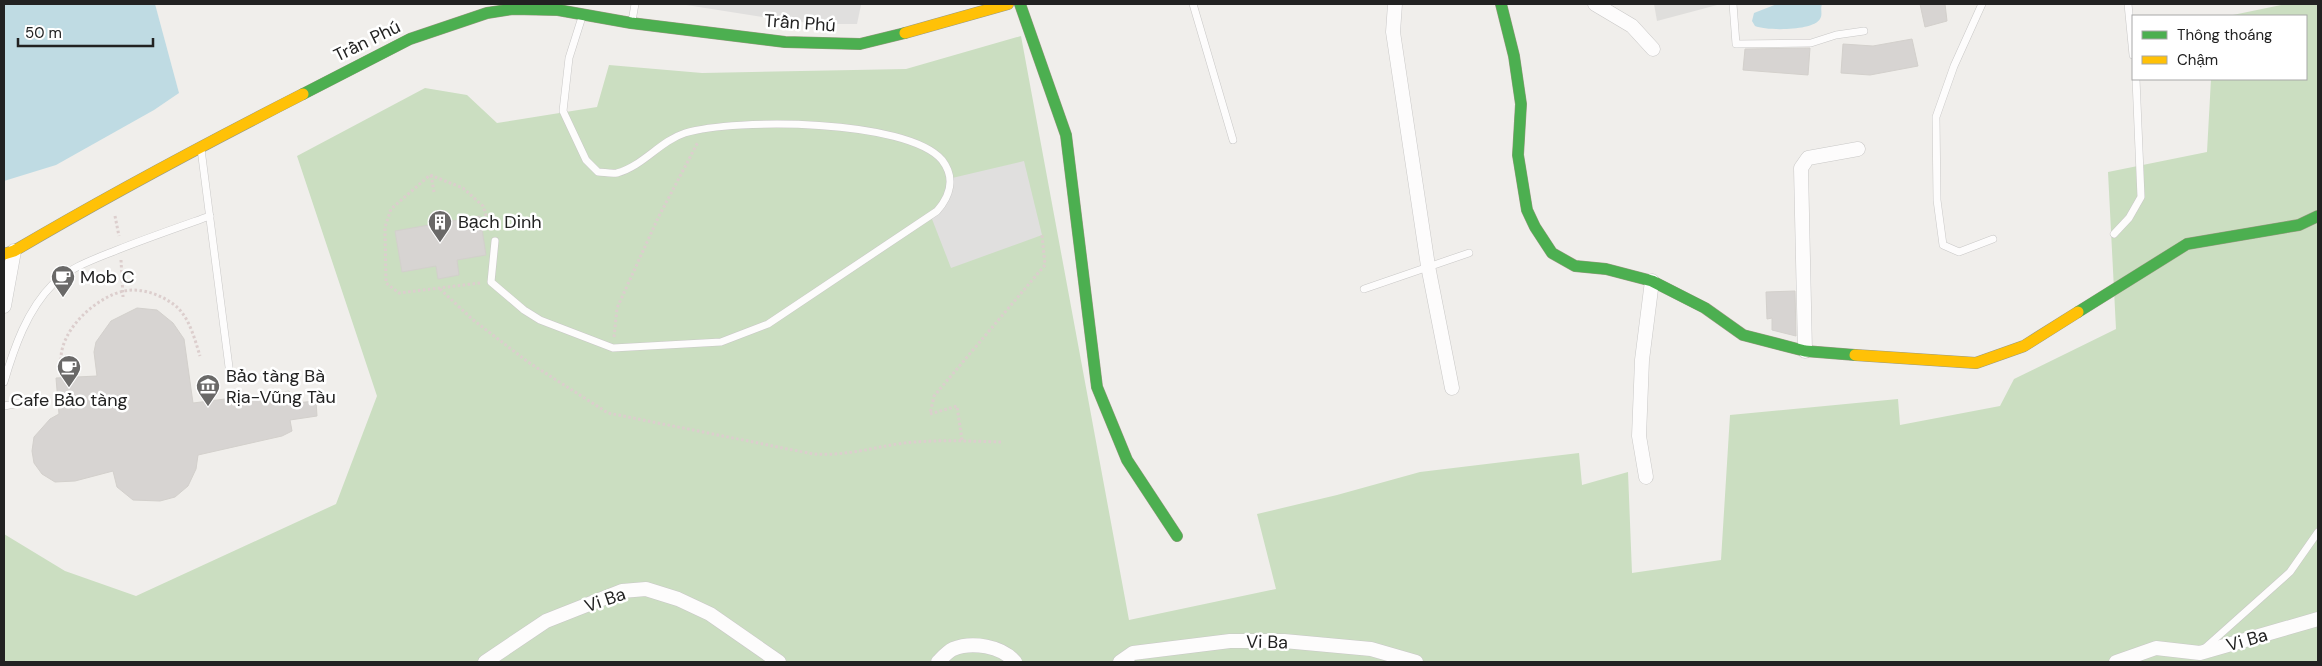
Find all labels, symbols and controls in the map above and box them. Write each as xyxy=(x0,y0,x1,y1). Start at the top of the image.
street label: Trần Phú xyxy=(763,9,837,37)
street label: Trần Phú xyxy=(329,14,405,68)
scale bar xyxy=(18,15,152,47)
legend xyxy=(2132,15,2307,80)
text: 50 m xyxy=(25,23,62,43)
text: Thông thoáng xyxy=(2177,25,2272,45)
text: Chậm xyxy=(2177,50,2218,70)
building icon: Bạch Dinh xyxy=(427,209,453,243)
place label: Bạch Dinh xyxy=(458,210,542,234)
cafe icon: Mob C xyxy=(50,264,76,298)
place label: Mob C xyxy=(80,265,135,289)
cafe icon: Cafe Bảo tàng xyxy=(56,354,82,388)
place label: Bảo tàng Bà Rịa-Vũng Tàu xyxy=(226,364,336,409)
museum icon: Bảo tàng Bà Rịa-Vũng Tàu xyxy=(195,373,221,407)
place label: Cafe Bảo tàng xyxy=(10,388,128,412)
street label: Vi Ba xyxy=(581,582,629,618)
street label: Vi Ba xyxy=(2224,623,2270,657)
street label: Vi Ba xyxy=(1246,630,1288,654)

